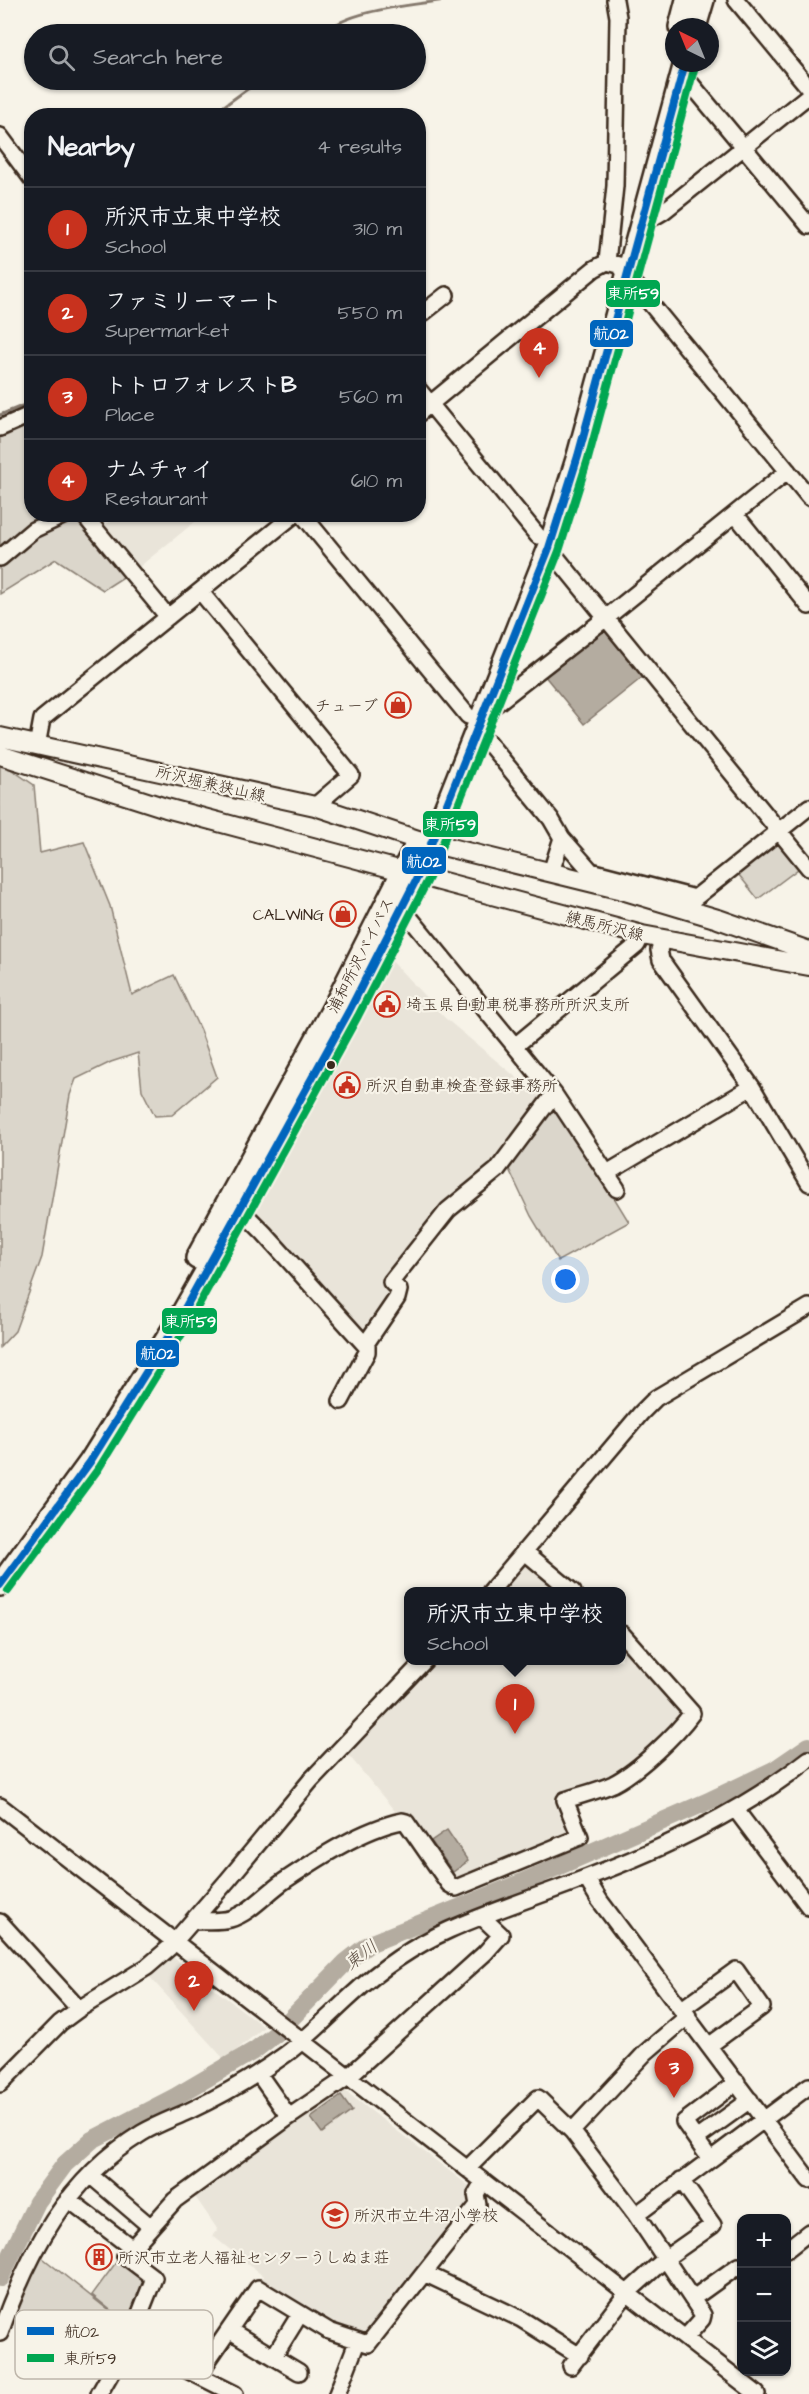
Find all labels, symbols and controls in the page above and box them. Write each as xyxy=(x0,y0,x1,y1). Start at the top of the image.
north arrow xyxy=(665,18,719,72)
search box xyxy=(24,24,426,90)
icon: search xyxy=(45,41,78,74)
text: Search here xyxy=(93,42,223,73)
text: Nearby xyxy=(48,129,135,165)
text: 4 results xyxy=(317,133,402,161)
text: 所沢市立東中学校 xyxy=(105,202,281,233)
text: 1 xyxy=(66,215,69,243)
text: 310 m xyxy=(353,215,402,243)
text: School xyxy=(105,233,166,261)
line badge: 東所59 xyxy=(605,279,661,308)
text: 東所59 xyxy=(607,283,659,305)
text: ファミリーマート xyxy=(105,286,282,317)
text: 2 xyxy=(62,299,73,327)
text: 550 m xyxy=(337,299,402,327)
text: Supermarket xyxy=(105,317,229,345)
line badge: 航02 xyxy=(589,319,634,348)
text: 航02 xyxy=(593,323,629,345)
pin: 4 xyxy=(520,328,558,378)
text: トトロフォレストB xyxy=(105,370,297,401)
text: 3 xyxy=(62,383,73,411)
text: 560 m xyxy=(339,383,402,411)
text: Place xyxy=(105,401,155,429)
text: ナムチャイ xyxy=(105,454,213,485)
text: 4 xyxy=(61,467,74,495)
text: 610 m xyxy=(351,467,402,495)
text: Restaurant xyxy=(105,485,208,513)
shop icon: チューブ xyxy=(383,690,413,720)
place label: チューブ xyxy=(315,695,378,717)
street label: 所沢堀兼狭山線 xyxy=(154,761,268,807)
line badge: 東所59 xyxy=(422,810,479,838)
text: 東所59 xyxy=(424,814,476,836)
line badge: 航02 xyxy=(401,846,447,875)
text: 航02 xyxy=(406,851,442,873)
street label: 浦和所沢バイパス xyxy=(322,894,400,1017)
shop icon: CALWING xyxy=(328,899,358,929)
place label: CALWING xyxy=(253,904,324,926)
street label: 練馬所沢線 xyxy=(563,906,646,946)
public building icon: 埼玉県自動車税事務所所沢支所 xyxy=(372,989,402,1019)
place label: 埼玉県自動車税事務所所沢支所 xyxy=(406,994,630,1016)
unlabelled marker xyxy=(325,1059,337,1071)
public building icon: 所沢自動車検査登録事務所 xyxy=(332,1070,362,1100)
place label: 所沢自動車検査登録事務所 xyxy=(366,1075,558,1097)
your location xyxy=(551,1265,580,1294)
line badge: 東所59 xyxy=(161,1307,218,1335)
text: 東所59 xyxy=(164,1311,216,1333)
line badge: 航02 xyxy=(135,1339,180,1368)
text: 航02 xyxy=(140,1343,176,1365)
popup xyxy=(404,1587,626,1665)
text: 所沢市立東中学校 xyxy=(427,1599,603,1630)
text: School xyxy=(427,1630,488,1658)
pin: 1 xyxy=(496,1684,534,1734)
water label: 東川 xyxy=(339,1934,383,1976)
pin: 2 xyxy=(174,1962,214,2011)
pin: 3 xyxy=(654,2048,694,2098)
school or university icon: 所沢市立牛沼小学校 xyxy=(320,2200,350,2230)
place label: 所沢市立牛沼小学校 xyxy=(354,2205,498,2227)
map controls xyxy=(737,2214,791,2376)
button: + xyxy=(737,2214,791,2268)
building icon: 所沢市立老人福祉センターうしぬま荘 xyxy=(84,2242,114,2272)
place label: 所沢市立老人福祉センターうしぬま荘 xyxy=(118,2247,389,2269)
button: − xyxy=(737,2268,791,2322)
legend xyxy=(15,2310,213,2379)
text: 航02 xyxy=(64,2321,99,2343)
button: layers xyxy=(737,2322,791,2376)
text: 東所59 xyxy=(64,2348,116,2370)

